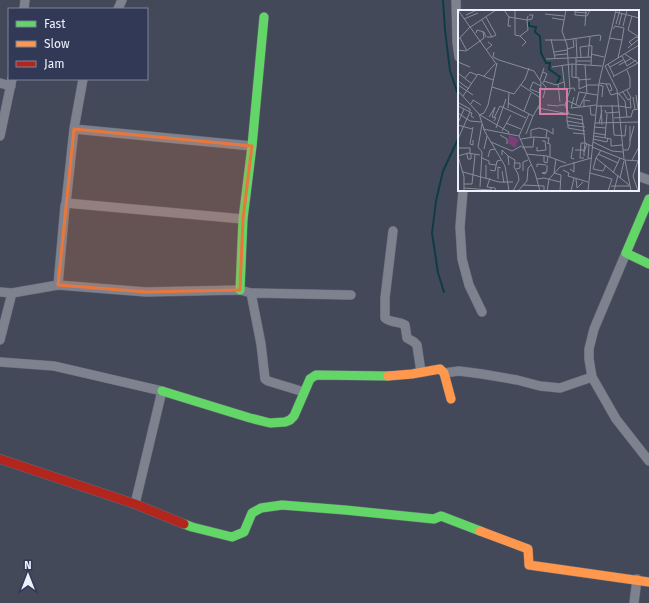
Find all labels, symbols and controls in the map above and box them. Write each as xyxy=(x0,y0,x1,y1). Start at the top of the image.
legend xyxy=(8,8,148,80)
inset map xyxy=(458,10,639,191)
text: Fast xyxy=(44,17,66,31)
text: Slow xyxy=(44,37,70,51)
text: Jam xyxy=(44,57,64,71)
north arrow xyxy=(8,555,48,595)
text: N xyxy=(24,559,32,572)

